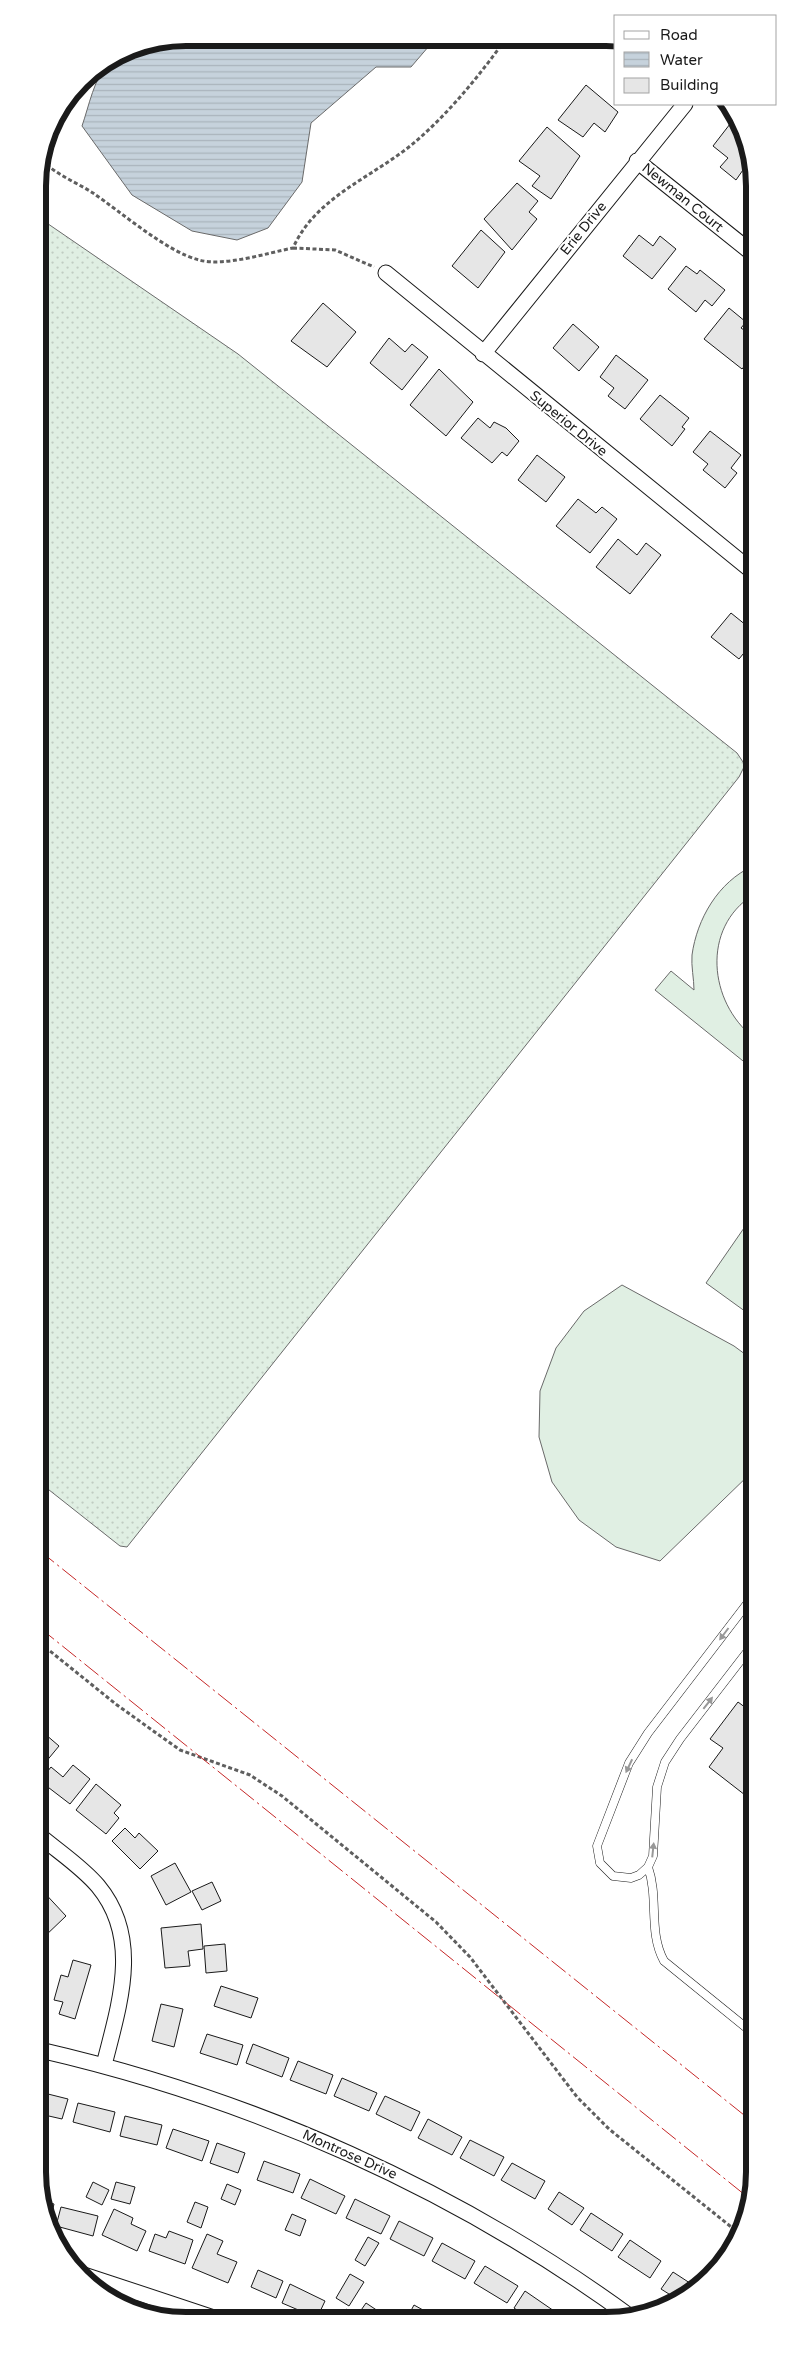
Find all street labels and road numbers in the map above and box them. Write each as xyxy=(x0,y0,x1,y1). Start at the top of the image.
street label: Newman Court xyxy=(638,159,727,236)
street label: Erie Drive xyxy=(557,198,610,258)
street label: Superior Drive xyxy=(527,387,611,460)
street label: Montrose Drive xyxy=(300,2126,400,2183)

